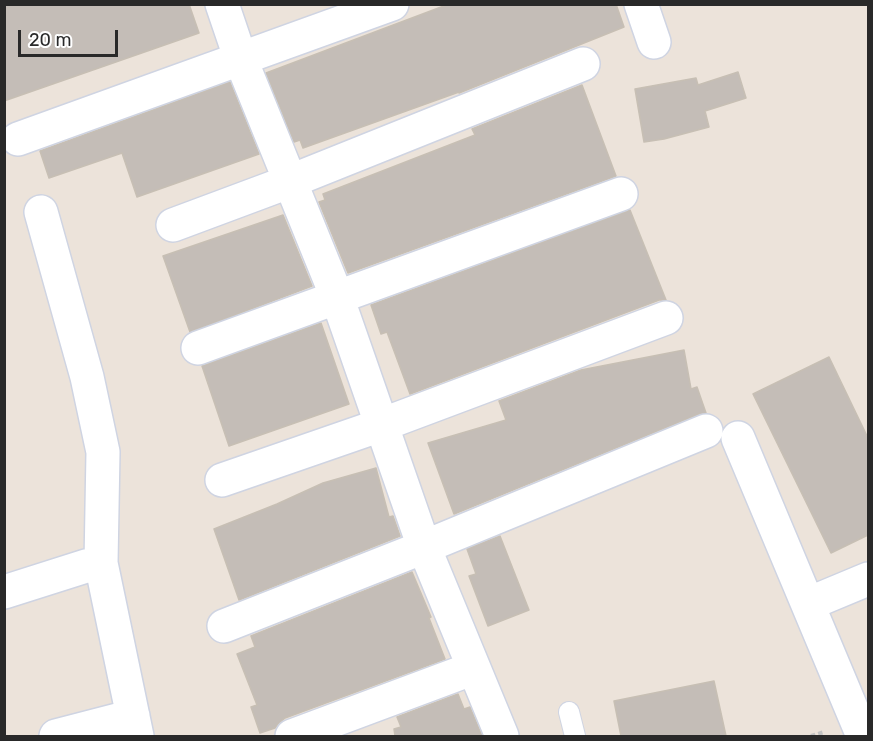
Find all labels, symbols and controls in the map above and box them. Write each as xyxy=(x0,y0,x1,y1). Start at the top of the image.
scale bar xyxy=(21,18,122,56)
text: 20 m xyxy=(29,29,71,51)

